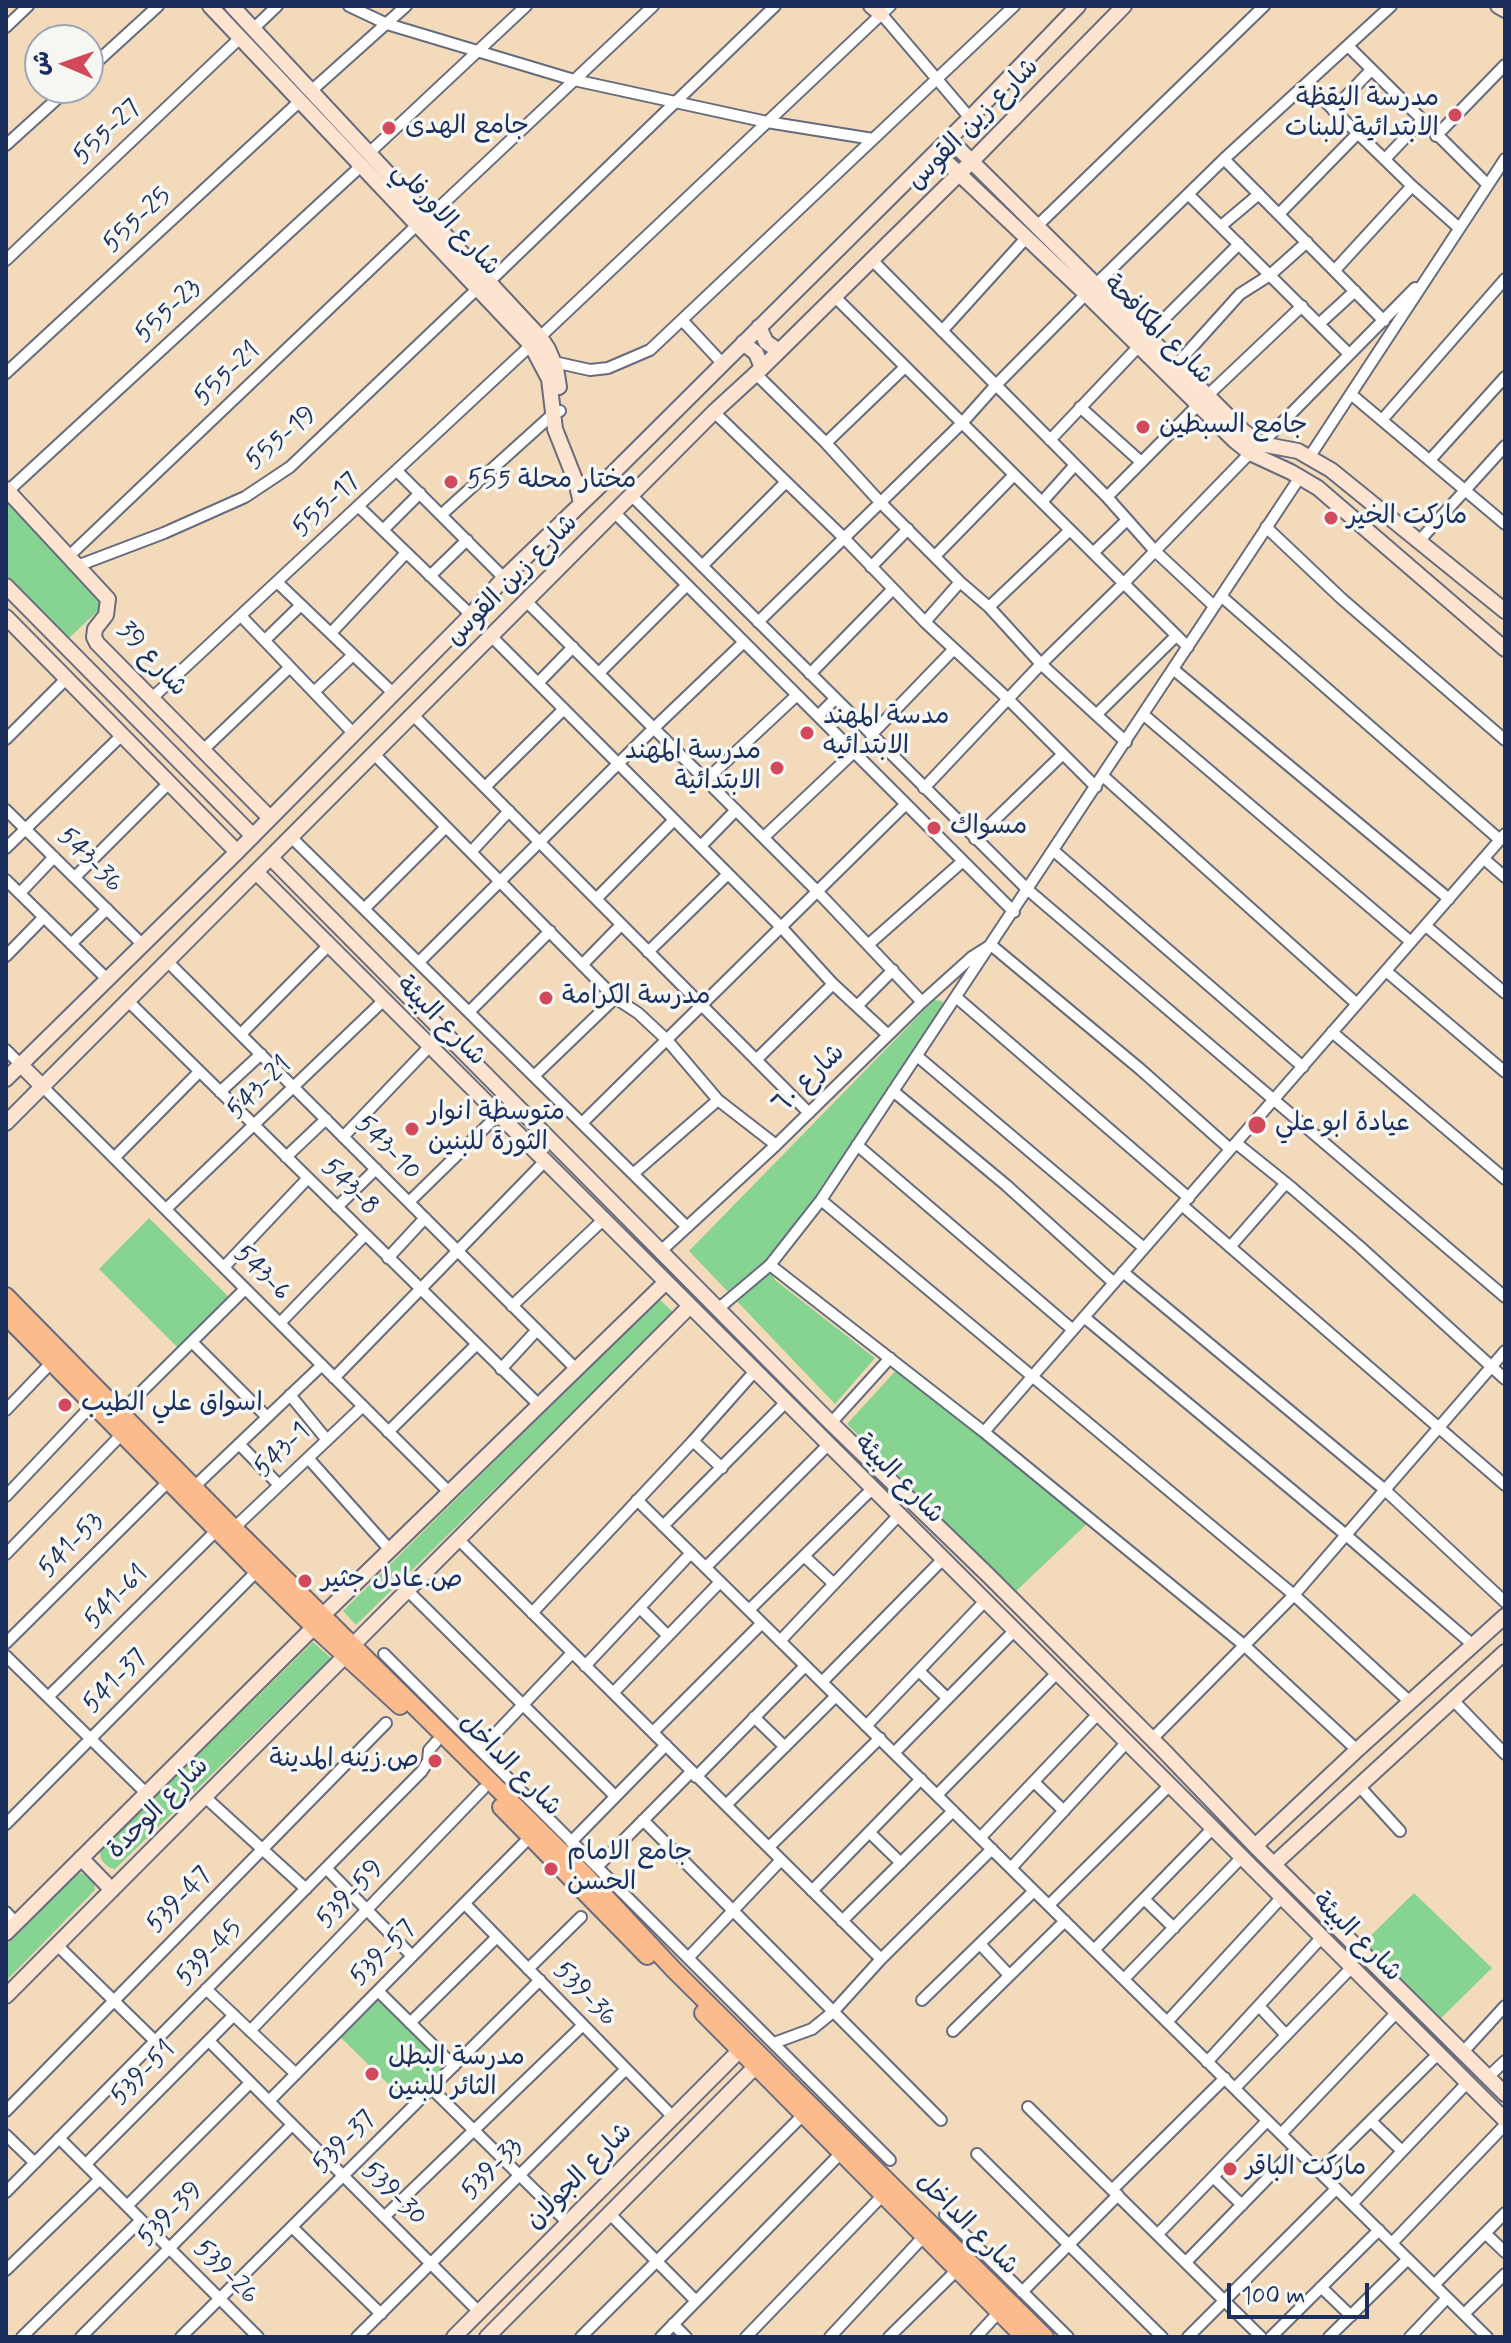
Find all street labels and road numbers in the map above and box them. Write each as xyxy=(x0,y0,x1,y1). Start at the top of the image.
street label: شارع زين القوس xyxy=(902,53,1046,197)
street label: 555-27 xyxy=(68,94,148,172)
street label: شارع الاورفلي xyxy=(384,157,506,283)
street label: 555-25 xyxy=(97,182,179,260)
street label: شارع المكافحة xyxy=(1096,270,1218,392)
street label: 555-23 xyxy=(129,274,209,350)
street label: 555-21 xyxy=(188,336,268,414)
street label: 555-19 xyxy=(240,400,324,478)
street label: 555-17 xyxy=(287,467,367,545)
street label: شارع زين القوس xyxy=(441,509,585,653)
street label: شارع 39 xyxy=(109,616,193,704)
street label: 543-36 xyxy=(50,822,128,900)
street label: شارع البيئة xyxy=(389,971,491,1073)
street label: شارع ٦٠ xyxy=(768,1038,852,1122)
street label: 543-21 xyxy=(221,1051,299,1127)
street label: 543-10 xyxy=(348,1110,426,1188)
street label: 543-8 xyxy=(314,1153,384,1223)
street label: 543-6 xyxy=(226,1239,296,1309)
street label: 543-1 xyxy=(249,1417,317,1485)
street label: شارع البيئة xyxy=(847,1429,949,1531)
street label: 541-53 xyxy=(33,1507,111,1585)
street label: 541-61 xyxy=(79,1560,155,1636)
street label: 541-37 xyxy=(77,1643,155,1721)
street label: شارع الداخل xyxy=(451,1708,567,1824)
street label: شارع الوحدة xyxy=(102,1752,216,1866)
street label: 539-59 xyxy=(311,1854,391,1936)
street label: 539-47 xyxy=(141,1861,219,1941)
street label: شارع البيئة xyxy=(1305,1887,1407,1989)
street label: 539-45 xyxy=(170,1914,250,1994)
street label: 539-57 xyxy=(344,1914,424,1994)
street label: 539-36 xyxy=(546,1956,622,2034)
street label: 539-51 xyxy=(105,2035,183,2113)
street label: 539-37 xyxy=(307,2105,383,2181)
street label: شارع الجولان xyxy=(520,2117,640,2237)
street label: 539-33 xyxy=(456,2133,530,2207)
street label: 539-30 xyxy=(354,2156,432,2234)
street label: شارع الداخل xyxy=(908,2167,1024,2283)
street label: 539-39 xyxy=(132,2176,210,2254)
street label: 539-26 xyxy=(186,2234,264,2312)

